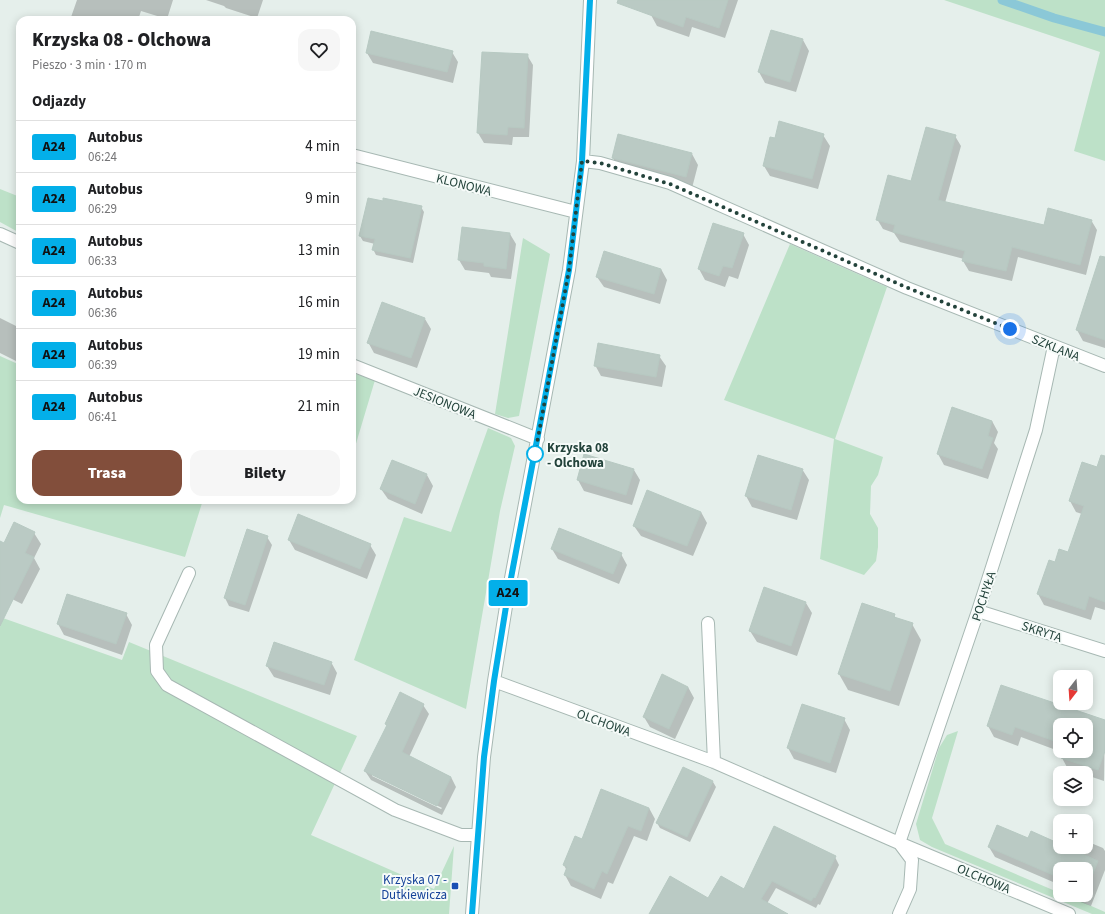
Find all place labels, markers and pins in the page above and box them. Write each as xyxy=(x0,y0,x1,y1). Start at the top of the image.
place label: Krzyska 08 - Olchowa xyxy=(547,439,609,472)
marker: Krzyska 08 - Olchowa xyxy=(526,445,544,463)
place label: Krzyska 07 - Dutkiewicza xyxy=(381,871,447,904)
marker: Krzyska 07 - Dutkiewicza xyxy=(450,881,460,891)

